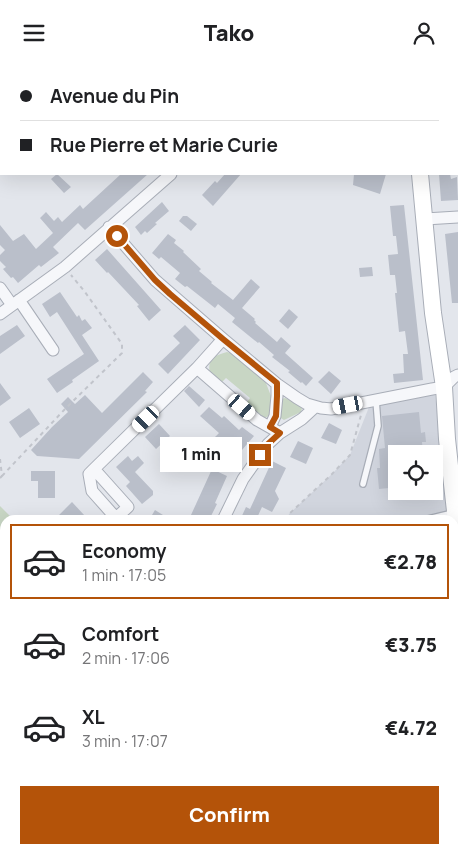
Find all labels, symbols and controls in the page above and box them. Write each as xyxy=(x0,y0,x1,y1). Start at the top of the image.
text: Tako xyxy=(204,18,254,48)
icon: menu xyxy=(20,19,48,47)
icon: person xyxy=(410,19,438,47)
text: Avenue du Pin xyxy=(50,83,179,109)
text: Rue Pierre et Marie Curie xyxy=(50,132,278,158)
route start xyxy=(106,225,128,247)
car xyxy=(225,391,258,423)
car xyxy=(331,395,364,415)
car xyxy=(129,403,162,435)
callout: 1 min xyxy=(160,437,242,473)
text: 1 min xyxy=(181,443,221,465)
route end xyxy=(249,444,271,466)
map controls xyxy=(388,445,443,500)
button: locate xyxy=(388,445,443,500)
text: Economy xyxy=(82,538,166,564)
icon: car xyxy=(22,539,67,584)
text: €2.78 xyxy=(384,549,437,575)
text: 1 min · 17:05 xyxy=(82,564,166,586)
text: Comfort xyxy=(82,621,159,647)
icon: car xyxy=(22,622,67,667)
text: €3.75 xyxy=(385,632,437,658)
text: 2 min · 17:06 xyxy=(82,647,170,669)
text: XL xyxy=(82,704,105,730)
icon: car xyxy=(22,705,67,750)
text: €4.72 xyxy=(385,715,437,741)
text: 3 min · 17:07 xyxy=(82,730,168,752)
button: Confirm xyxy=(20,786,439,844)

